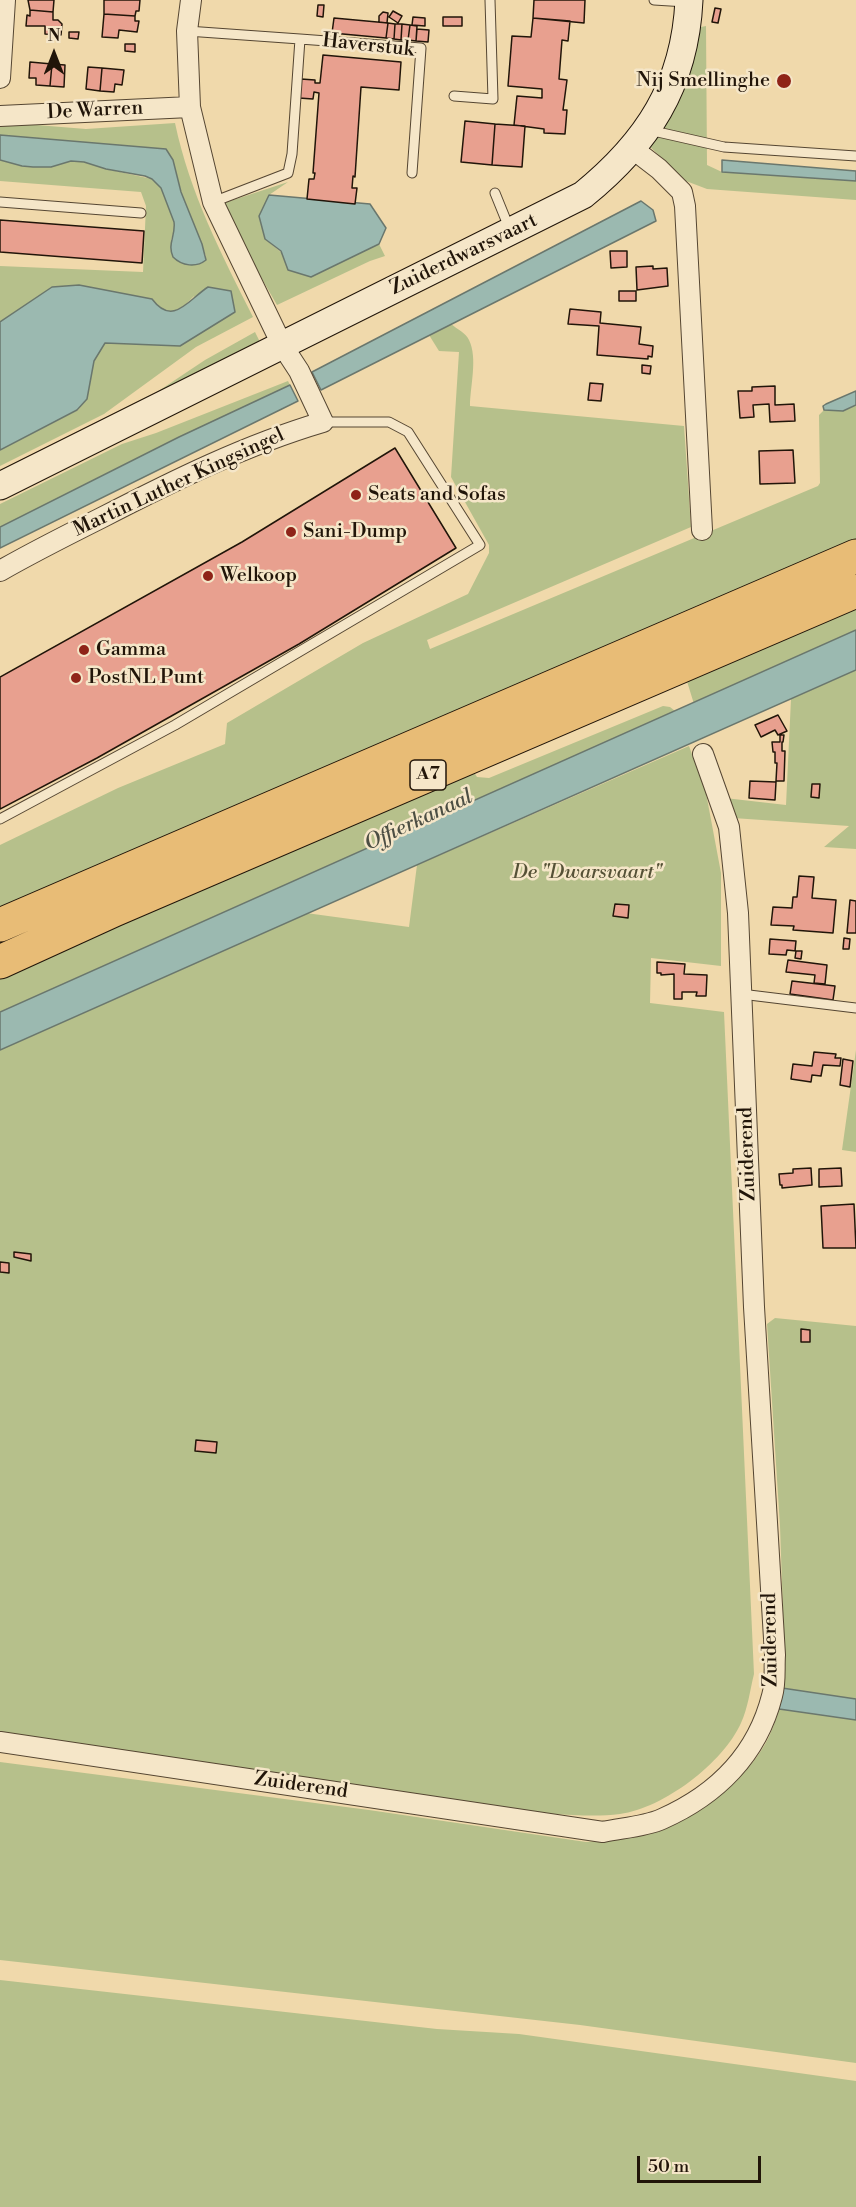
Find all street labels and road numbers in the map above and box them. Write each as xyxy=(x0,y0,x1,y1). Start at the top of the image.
street label: Haverstuk xyxy=(321,29,415,63)
street label: De Warren xyxy=(46,96,144,126)
street label: Zuiderdwarsvaart xyxy=(386,209,542,301)
street label: Martin Luther Kingsingel xyxy=(70,423,288,543)
road number: A7 xyxy=(410,760,446,790)
street label: Zuiderend xyxy=(734,1106,762,1202)
street label: Zuiderend xyxy=(758,1593,784,1687)
street label: Zuiderend xyxy=(253,1768,349,1804)

